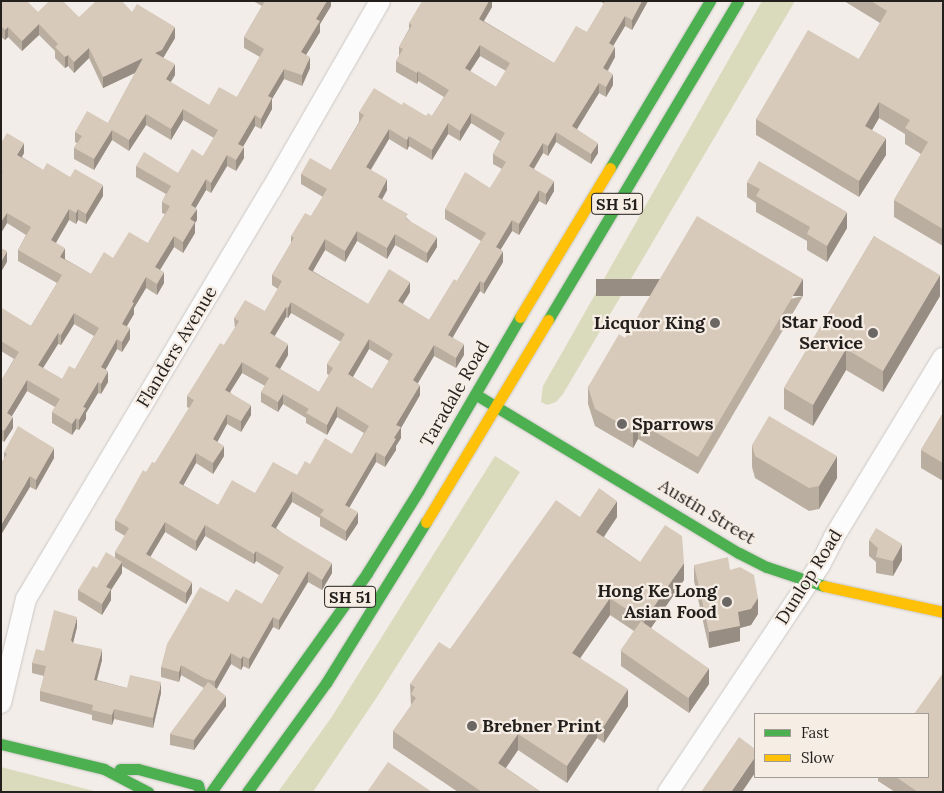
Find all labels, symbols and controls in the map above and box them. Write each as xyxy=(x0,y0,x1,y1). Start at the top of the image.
road number: SH 51 xyxy=(591,190,643,218)
street label: Flanders Avenue xyxy=(132,283,222,411)
place label: Licquor King xyxy=(594,312,705,334)
place label: Star Food Service xyxy=(781,312,863,354)
marker: Licquor King xyxy=(709,317,721,329)
marker: Star Food Service xyxy=(867,327,879,339)
street label: Taradale Road xyxy=(416,337,494,451)
place label: Sparrows xyxy=(632,413,713,435)
marker: Sparrows xyxy=(616,418,628,430)
street label: Austin Street xyxy=(655,475,759,549)
street label: Dunlop Road xyxy=(771,526,847,628)
place label: Hong Ke Long Asian Food xyxy=(597,581,717,624)
road number: SH 51 xyxy=(324,584,376,610)
marker: Hong Ke Long Asian Food xyxy=(721,596,733,608)
legend xyxy=(754,713,929,778)
place label: Brebner Print xyxy=(482,715,602,737)
marker: Brebner Print xyxy=(466,720,478,732)
text: Fast xyxy=(801,723,829,742)
text: Slow xyxy=(801,748,834,767)

